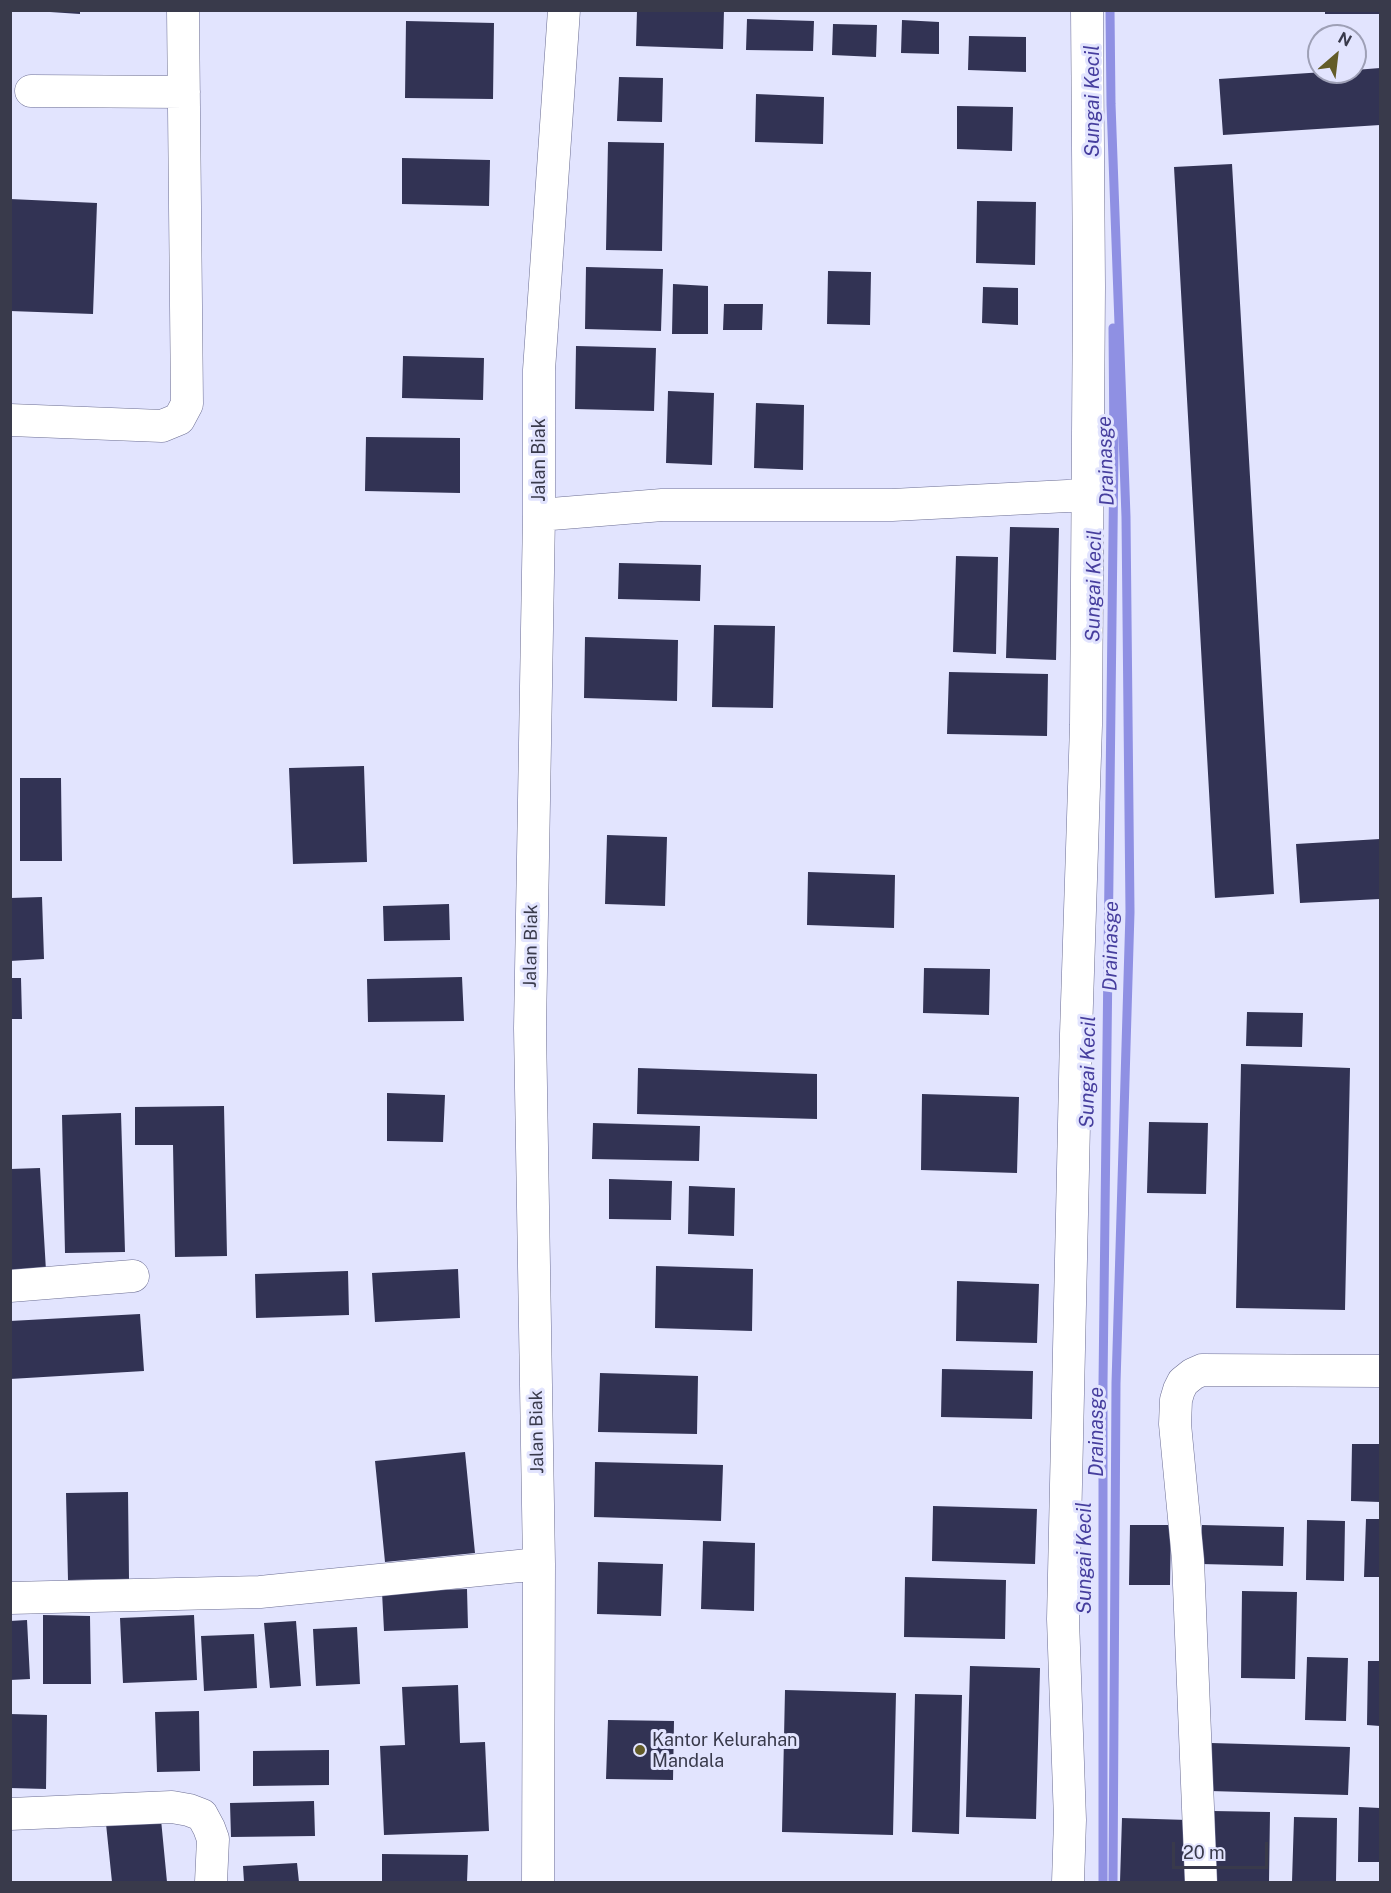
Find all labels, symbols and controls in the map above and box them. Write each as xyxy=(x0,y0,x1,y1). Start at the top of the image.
north arrow xyxy=(1307,24,1367,84)
text: N xyxy=(1335,28,1355,51)
water label: Sungai Kecil xyxy=(1081,45,1105,157)
water label: Drainasge xyxy=(1092,416,1120,506)
street label: Jalan Biak xyxy=(528,418,550,502)
water label: Sungai Kecil xyxy=(1081,530,1107,642)
water label: Drainasge xyxy=(1098,901,1124,991)
street label: Jalan Biak xyxy=(519,904,543,988)
water label: Sungai Kecil xyxy=(1075,1016,1101,1128)
water label: Drainasge xyxy=(1085,1387,1109,1477)
street label: Jalan Biak xyxy=(525,1390,549,1474)
water label: Sungai Kecil xyxy=(1073,1502,1097,1614)
place label: Kantor Kelurahan Mandala xyxy=(652,1729,797,1772)
marker: Kantor Kelurahan Mandala xyxy=(633,1743,647,1757)
scale bar xyxy=(1175,1830,1271,1868)
text: 20 m xyxy=(1183,1842,1225,1863)

